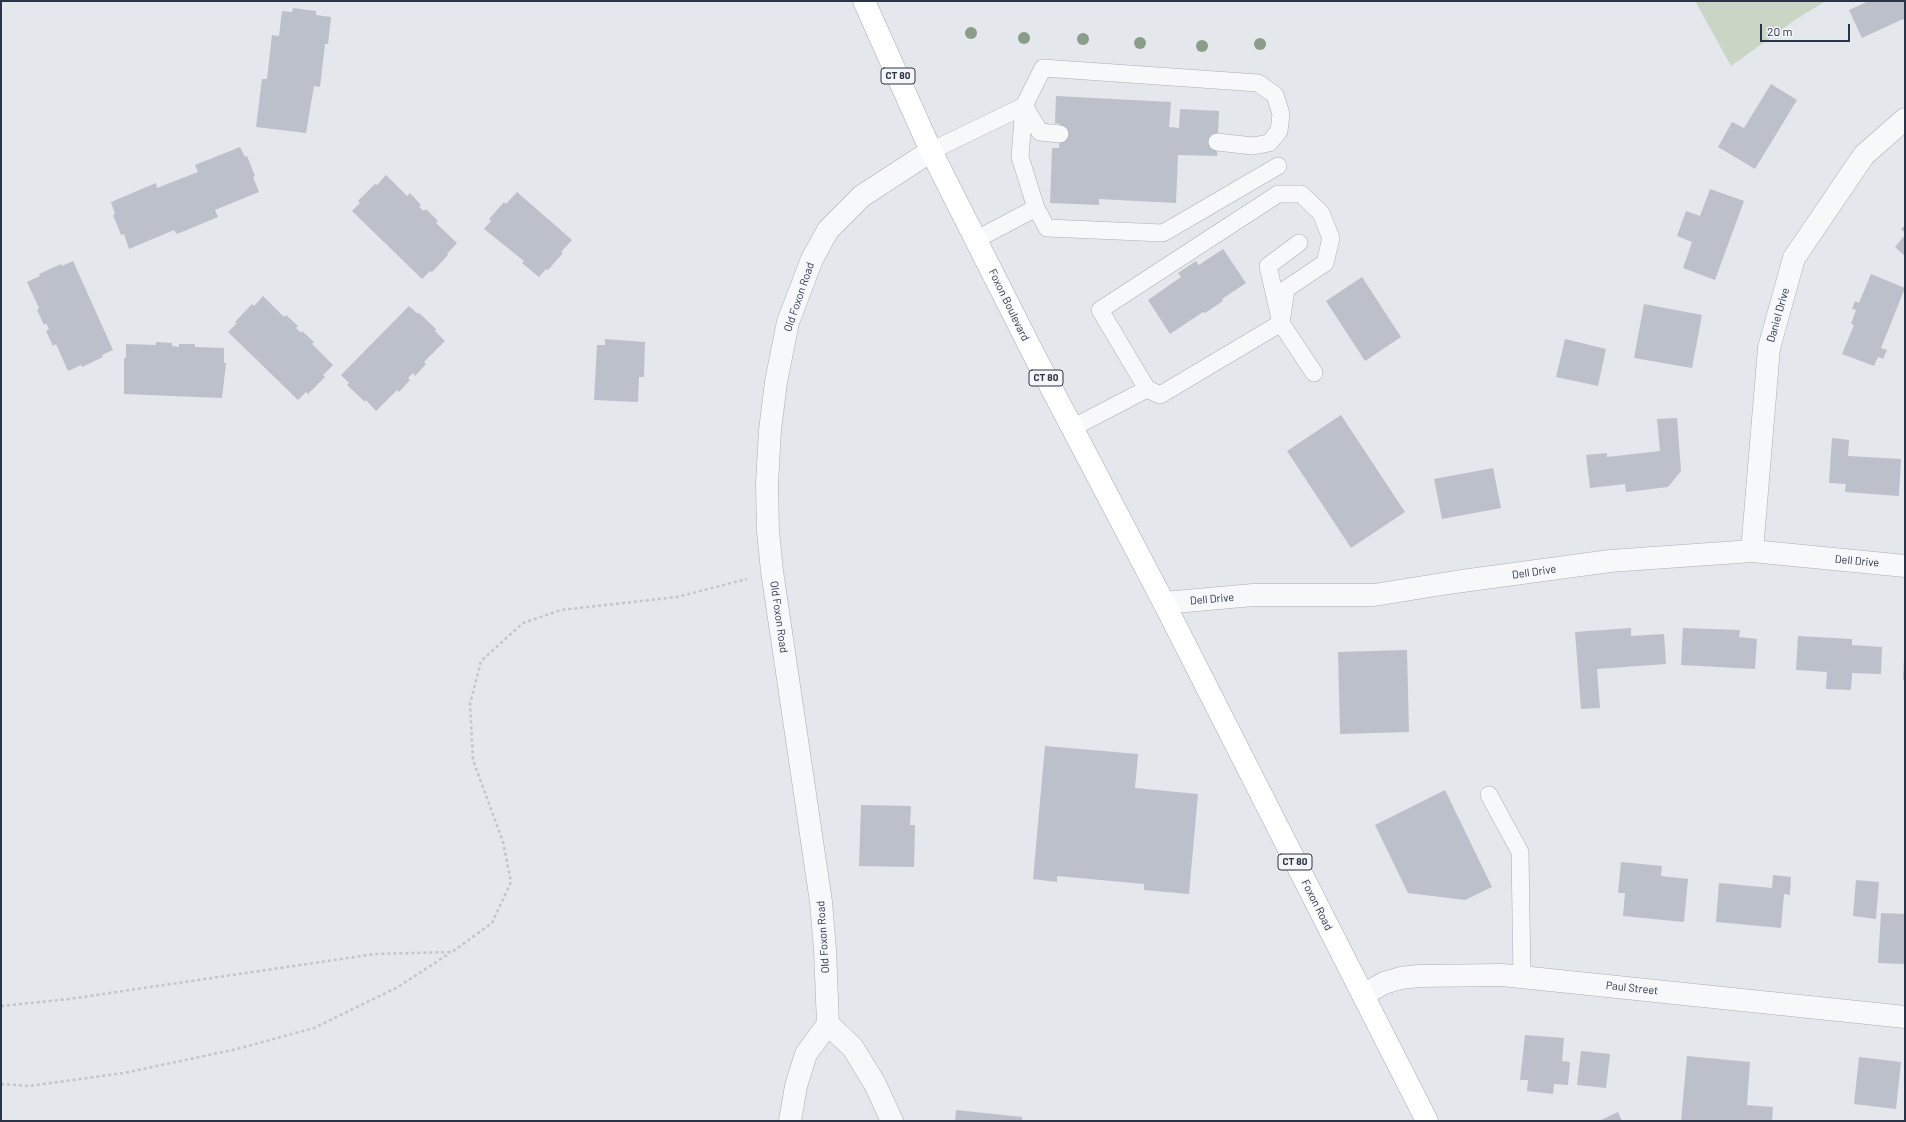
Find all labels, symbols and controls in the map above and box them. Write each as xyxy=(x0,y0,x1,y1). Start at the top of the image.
scale bar xyxy=(1762,16,1852,42)
text: 20 m xyxy=(1767,24,1793,38)
road number: CT 80 xyxy=(881,68,915,84)
street label: Old Foxon Road xyxy=(781,260,817,334)
street label: Foxon Boulevard xyxy=(986,267,1032,343)
street label: Daniel Drive xyxy=(1764,286,1792,344)
road number: CT 80 xyxy=(1029,370,1063,386)
street label: Dell Drive xyxy=(1834,552,1880,570)
street label: Dell Drive xyxy=(1511,562,1557,582)
street label: Old Foxon Road xyxy=(767,580,791,654)
street label: Dell Drive xyxy=(1189,590,1235,608)
road number: CT 80 xyxy=(1278,854,1312,870)
street label: Foxon Road xyxy=(1299,877,1335,933)
street label: Old Foxon Road xyxy=(814,900,832,974)
street label: Paul Street xyxy=(1605,979,1659,997)

